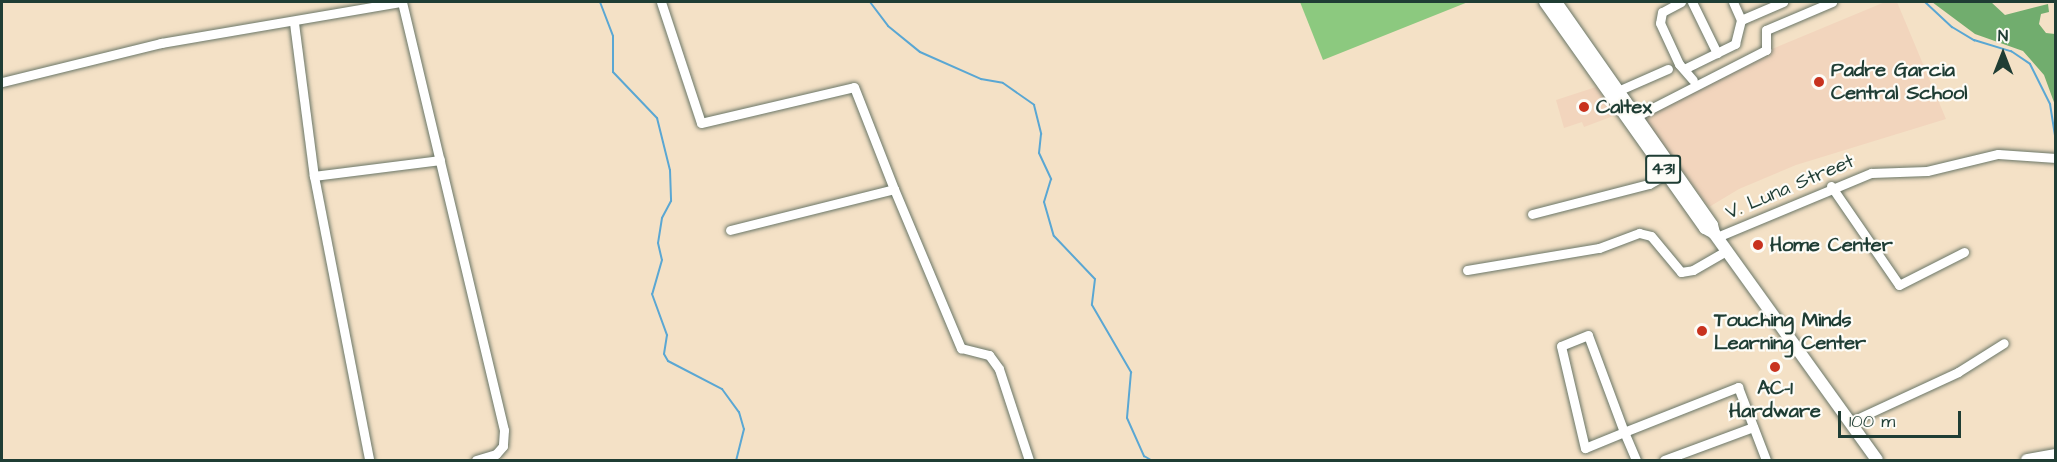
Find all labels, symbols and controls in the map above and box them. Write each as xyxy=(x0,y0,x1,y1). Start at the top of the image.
north arrow xyxy=(1973,24,2033,84)
text: N xyxy=(1998,25,2008,47)
place label: Padre Garcia Central School xyxy=(1831,58,1967,105)
marker: Padre Garcia Central School xyxy=(1812,75,1826,89)
place label: Caltex xyxy=(1596,95,1652,119)
marker: Caltex xyxy=(1577,100,1591,114)
street label: V. Luna Street xyxy=(1722,149,1858,225)
road number: 431 xyxy=(1645,154,1681,184)
place label: Home Center xyxy=(1770,233,1893,257)
marker: Home Center xyxy=(1751,238,1765,252)
place label: Touching Minds Learning Center xyxy=(1714,308,1866,355)
marker: Touching Minds Learning Center xyxy=(1695,324,1709,338)
marker: AC-1 Hardware xyxy=(1768,360,1782,374)
place label: AC-1 Hardware xyxy=(1729,376,1821,423)
scale bar xyxy=(1841,399,1964,437)
text: 100 m xyxy=(1849,409,1895,434)

